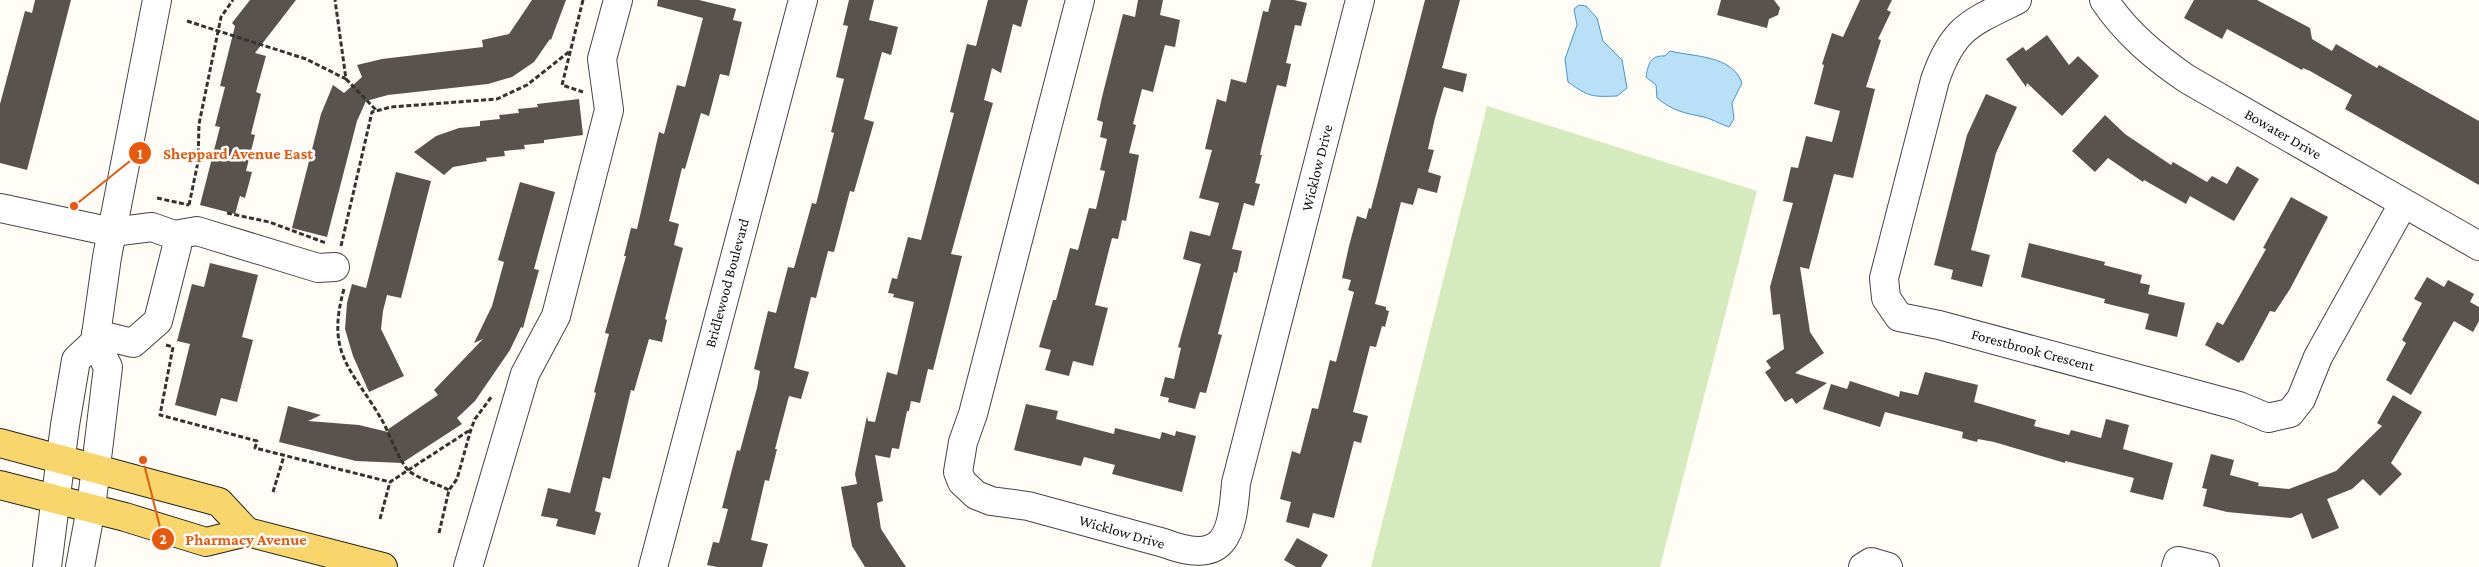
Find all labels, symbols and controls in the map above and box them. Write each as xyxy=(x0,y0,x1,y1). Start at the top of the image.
street label: Bowater Drive xyxy=(2242,106,2324,163)
street label: Wicklow Drive xyxy=(1299,123,1336,213)
callout: Sheppard Avenue East xyxy=(128,138,323,169)
text: Sheppard Avenue East xyxy=(163,145,313,162)
text: 1 xyxy=(137,146,143,162)
street label: Bridlewood Boulevard xyxy=(702,217,752,349)
street label: Forestbrook Crescent xyxy=(1970,326,2097,374)
street label: Wicklow Drive xyxy=(1077,512,1167,552)
callout: Pharmacy Avenue xyxy=(150,523,316,554)
text: 2 xyxy=(159,531,167,547)
text: Pharmacy Avenue xyxy=(185,531,307,548)

